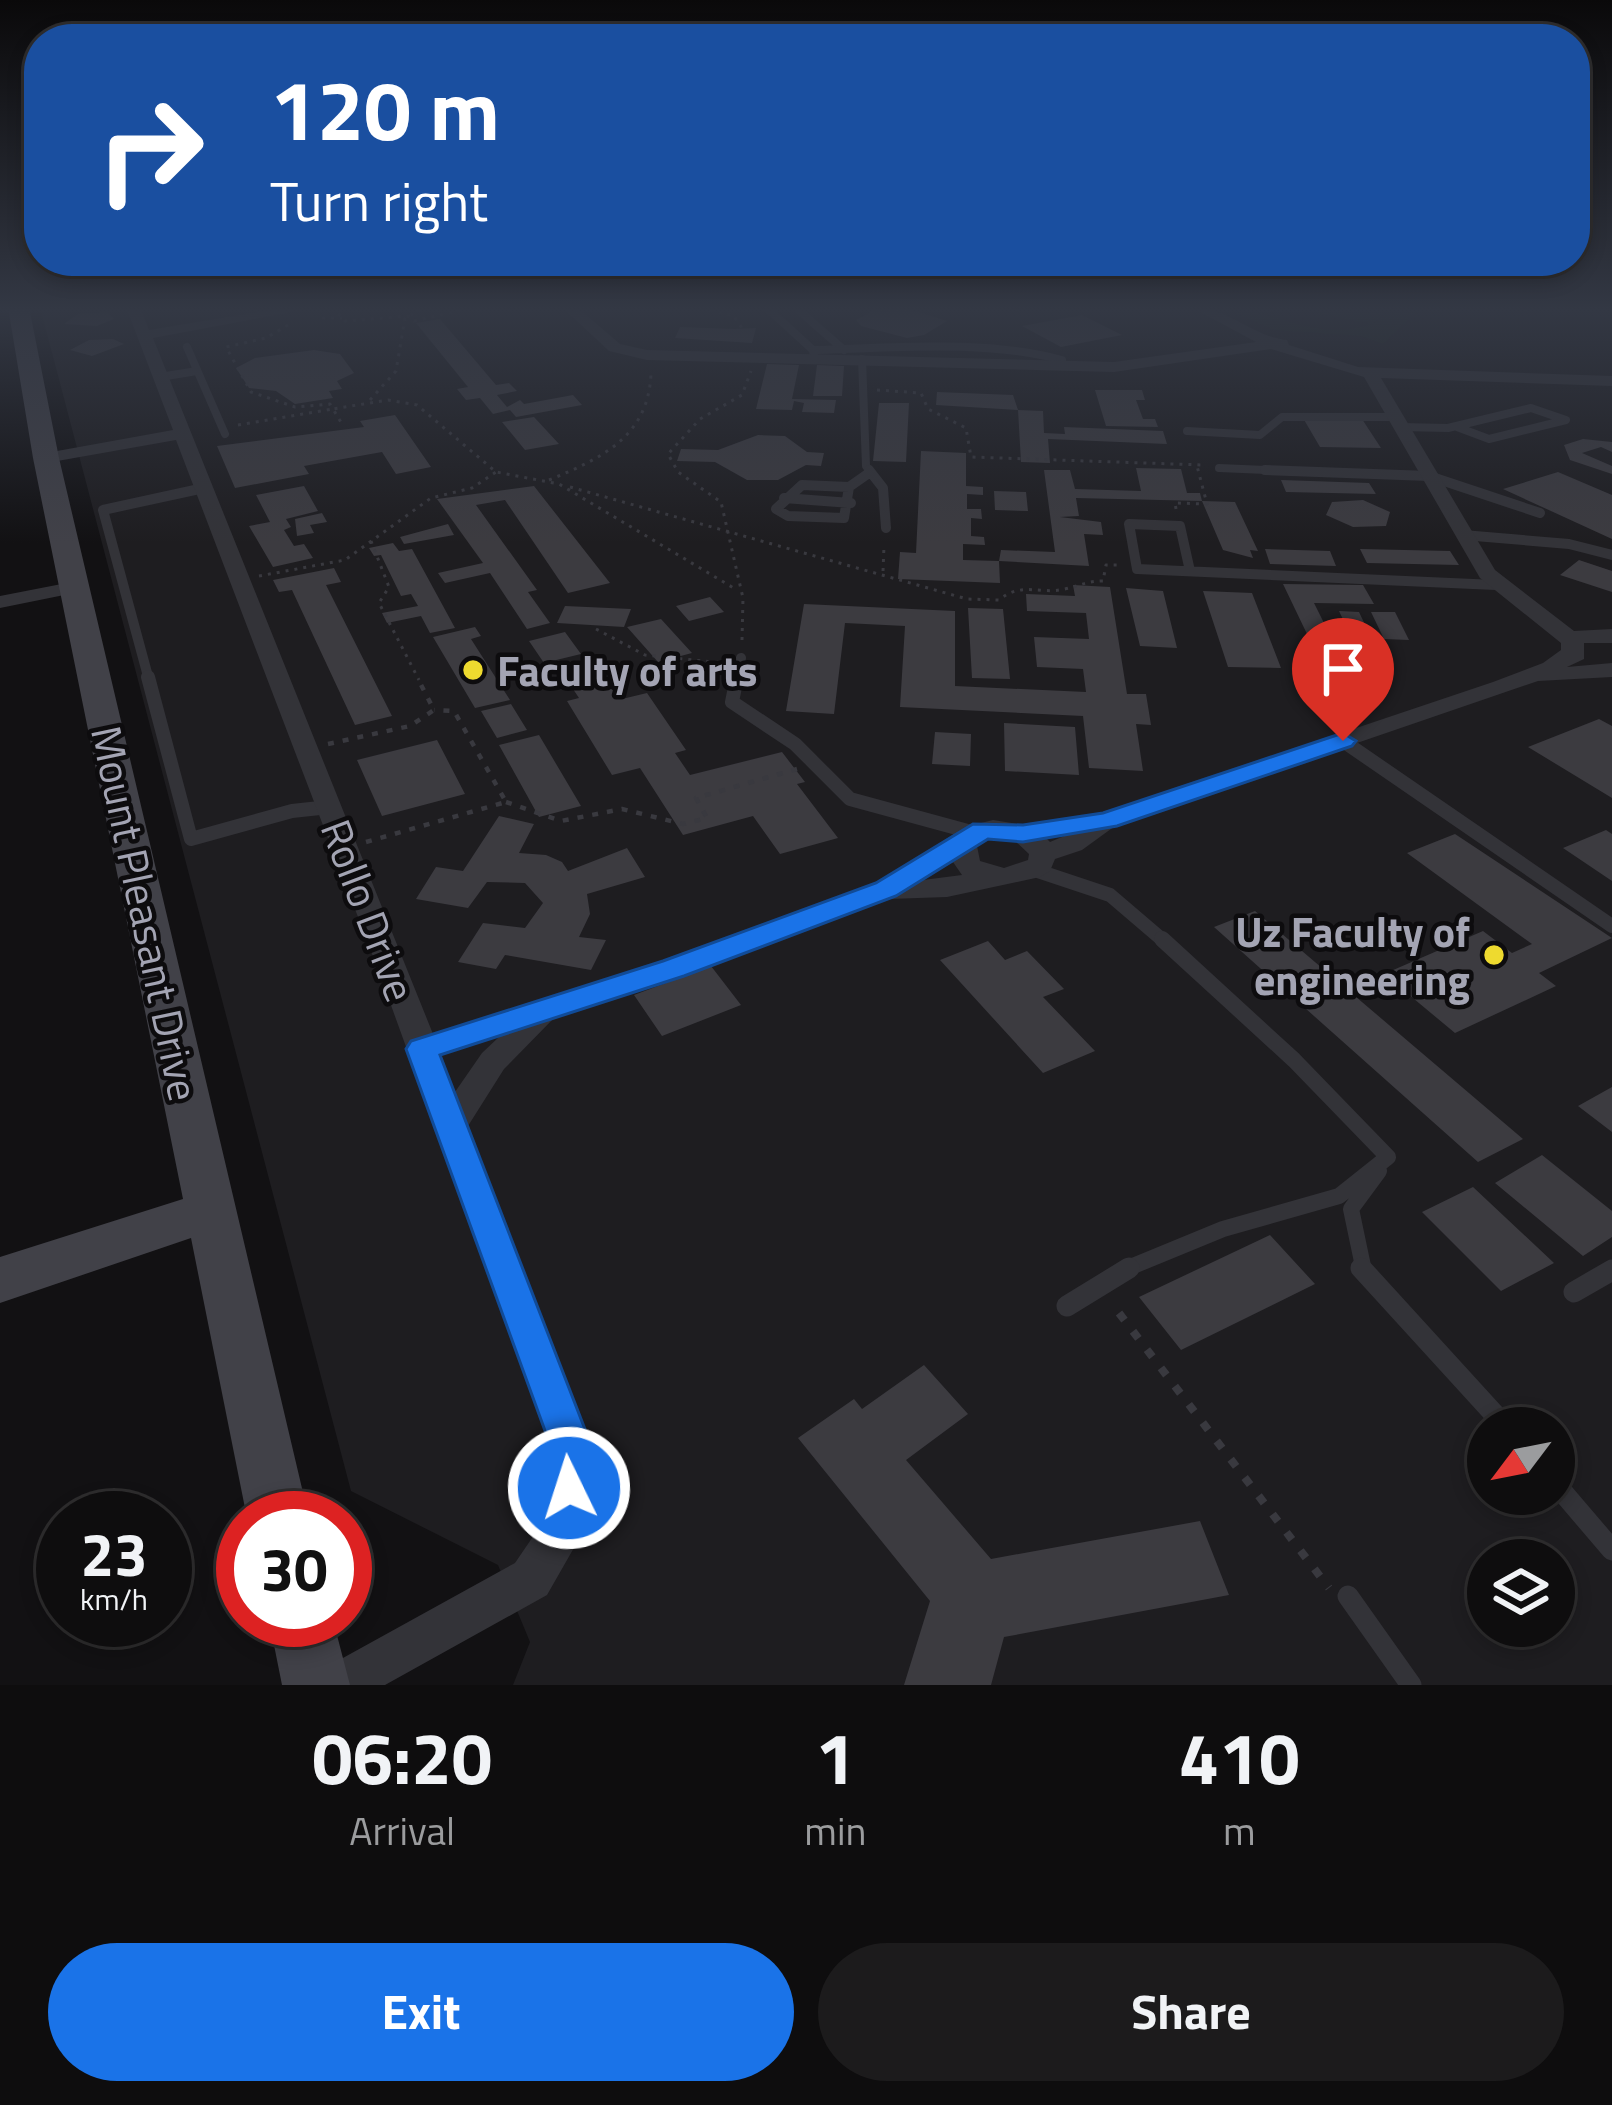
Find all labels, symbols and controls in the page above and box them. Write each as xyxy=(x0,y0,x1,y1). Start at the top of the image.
text: 120 m xyxy=(270,45,500,173)
icon: right xyxy=(72,72,228,228)
text: Turn right xyxy=(270,160,488,242)
pin xyxy=(1292,618,1394,741)
icon: arrive xyxy=(1310,636,1376,702)
place label: Faculty of arts xyxy=(497,638,758,702)
marker: Faculty of arts xyxy=(460,657,486,683)
street label: Mount Pleasant Drive xyxy=(75,720,217,1106)
street label: Rollo Drive xyxy=(305,810,433,1010)
place label: Uz Faculty of engineering xyxy=(1235,899,1470,1011)
marker: Uz Faculty of engineering xyxy=(1481,942,1507,968)
north arrow xyxy=(1467,1407,1575,1515)
map controls xyxy=(1467,1407,1575,1647)
position arrow xyxy=(506,1425,632,1551)
speed limit sign: 30 xyxy=(216,1491,372,1647)
text: 23 xyxy=(80,1508,148,1599)
button: layers xyxy=(1467,1539,1575,1647)
text: km/h xyxy=(80,1576,148,1622)
text: 06:20 xyxy=(312,1702,492,1812)
text: 1 xyxy=(815,1702,856,1812)
text: 410 xyxy=(1179,1702,1300,1812)
text: Arrival xyxy=(349,1801,455,1860)
text: min xyxy=(804,1801,866,1860)
text: m xyxy=(1223,1801,1255,1860)
button: Exit xyxy=(48,1943,794,2081)
button: Share xyxy=(818,1943,1564,2081)

